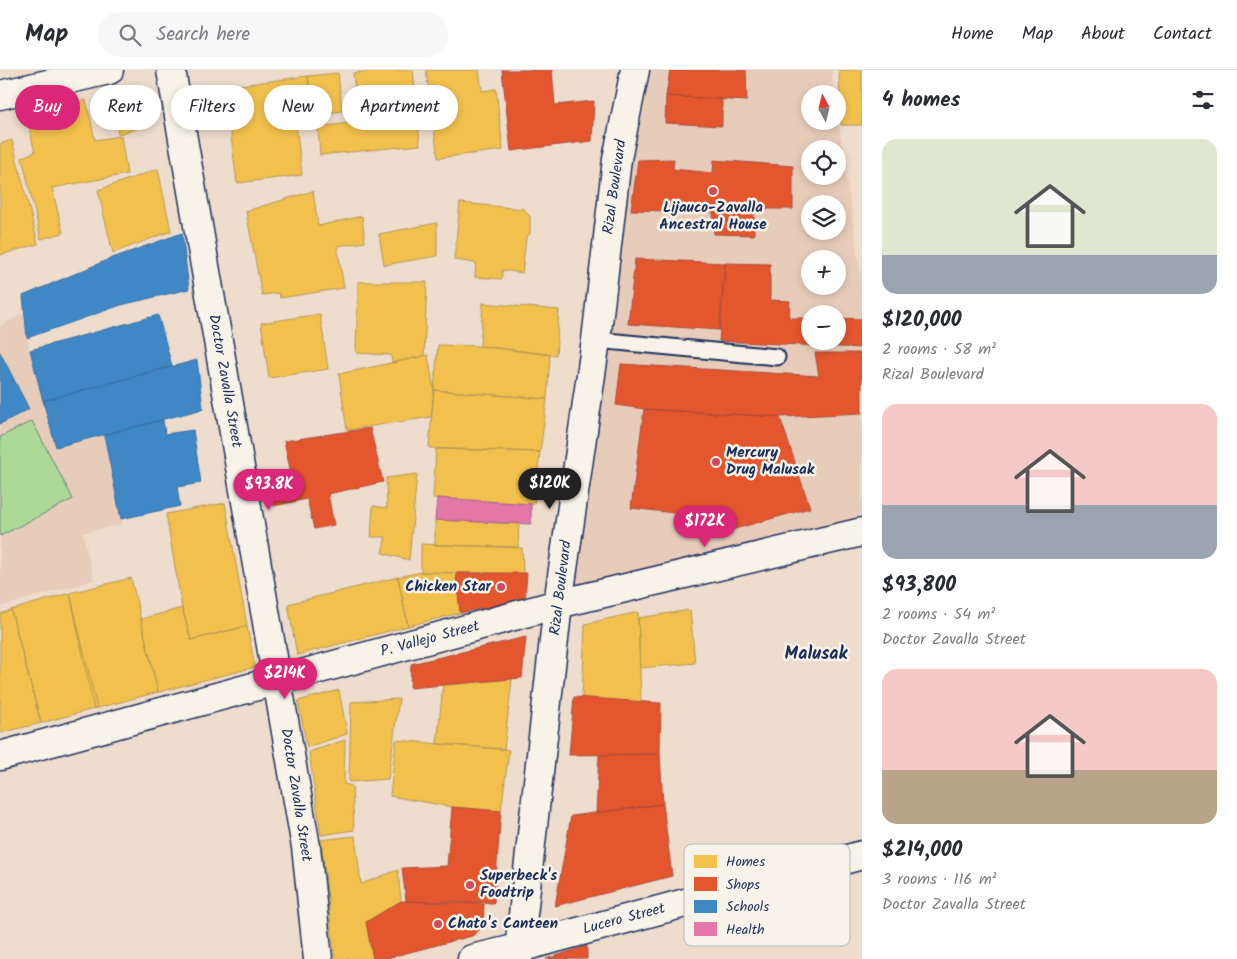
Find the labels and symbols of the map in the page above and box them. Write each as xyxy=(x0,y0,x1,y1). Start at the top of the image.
north arrow xyxy=(801,85,846,130)
street label: Rizal Boulevard xyxy=(596,138,634,236)
marker: Lijauco-Zavalla Ancestral House xyxy=(707,185,719,197)
place label: Lijauco-Zavalla Ancestral House xyxy=(659,196,767,237)
street label: Doctor Zavalla Street xyxy=(201,313,249,450)
place label: Mercury Drug Malusak xyxy=(726,441,815,482)
marker: Mercury Drug Malusak xyxy=(710,456,722,468)
pin: $93.8K xyxy=(228,468,310,511)
pin: $120K xyxy=(515,468,585,510)
pin: $172K xyxy=(670,506,740,548)
street label: Rizal Boulevard xyxy=(543,539,579,637)
place label: Chicken Star xyxy=(405,575,492,599)
marker: Chicken Star xyxy=(495,581,507,593)
street label: P. Vallejo Street xyxy=(378,614,482,664)
district label: Malusak xyxy=(785,640,849,669)
pin: $214K xyxy=(250,658,320,700)
street label: Doctor Zavalla Street xyxy=(274,727,318,864)
legend xyxy=(684,844,850,946)
text: Homes xyxy=(726,851,765,873)
place label: Superbeck's Foodtrip xyxy=(480,864,557,905)
text: Shops xyxy=(726,874,760,896)
marker: Superbeck's Foodtrip xyxy=(464,879,476,891)
street label: Lucero Street xyxy=(580,896,668,942)
text: Schools xyxy=(726,896,769,918)
place label: Chato's Canteen xyxy=(448,912,558,936)
marker: Chato's Canteen xyxy=(432,918,444,930)
text: Health xyxy=(726,919,765,941)

